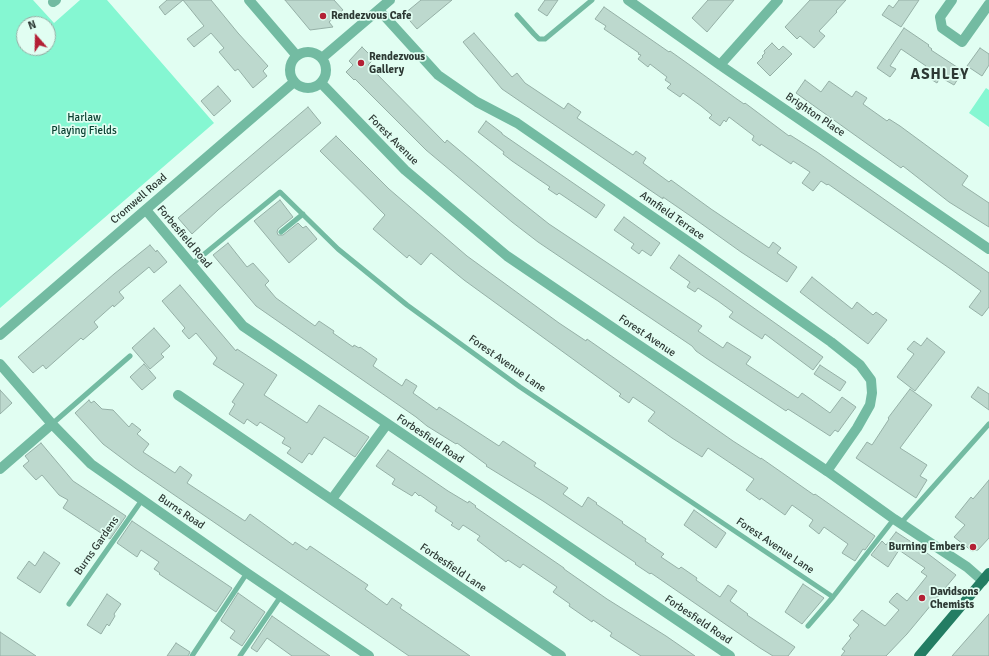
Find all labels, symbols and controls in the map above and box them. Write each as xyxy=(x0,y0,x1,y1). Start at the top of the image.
place label: Rendezvous Cafe xyxy=(331,9,411,23)
marker: Rendezvous Cafe xyxy=(318,11,328,21)
north arrow xyxy=(16,16,56,56)
text: N xyxy=(26,18,38,33)
place label: Rendezvous Gallery xyxy=(369,50,425,76)
marker: Rendezvous Gallery xyxy=(356,58,366,68)
district label: ASHLEY xyxy=(911,66,969,84)
street label: Brighton Place xyxy=(783,90,847,140)
park label: Harlaw Playing Fields xyxy=(51,111,117,137)
street label: Forest Avenue xyxy=(365,112,421,168)
street label: Cromwell Road xyxy=(108,171,170,227)
street label: Annfield Terrace xyxy=(637,189,707,243)
street label: Forbesfield Road xyxy=(154,203,214,271)
street label: Forest Avenue xyxy=(616,312,678,360)
street label: Forest Avenue Lane xyxy=(466,332,548,396)
street label: Forbesfield Road xyxy=(394,412,466,466)
street label: Burns Road xyxy=(155,492,207,532)
street label: Burns Gardens xyxy=(72,514,122,578)
street label: Forest Avenue Lane xyxy=(734,515,816,577)
place label: Burning Embers xyxy=(888,540,965,554)
street label: Forbesfield Lane xyxy=(417,541,489,595)
marker: Burning Embers xyxy=(968,542,978,552)
place label: Davidsons Chemists xyxy=(930,585,978,611)
street label: Forbesfield Road xyxy=(662,593,734,647)
marker: Davidsons Chemists xyxy=(917,593,927,603)

